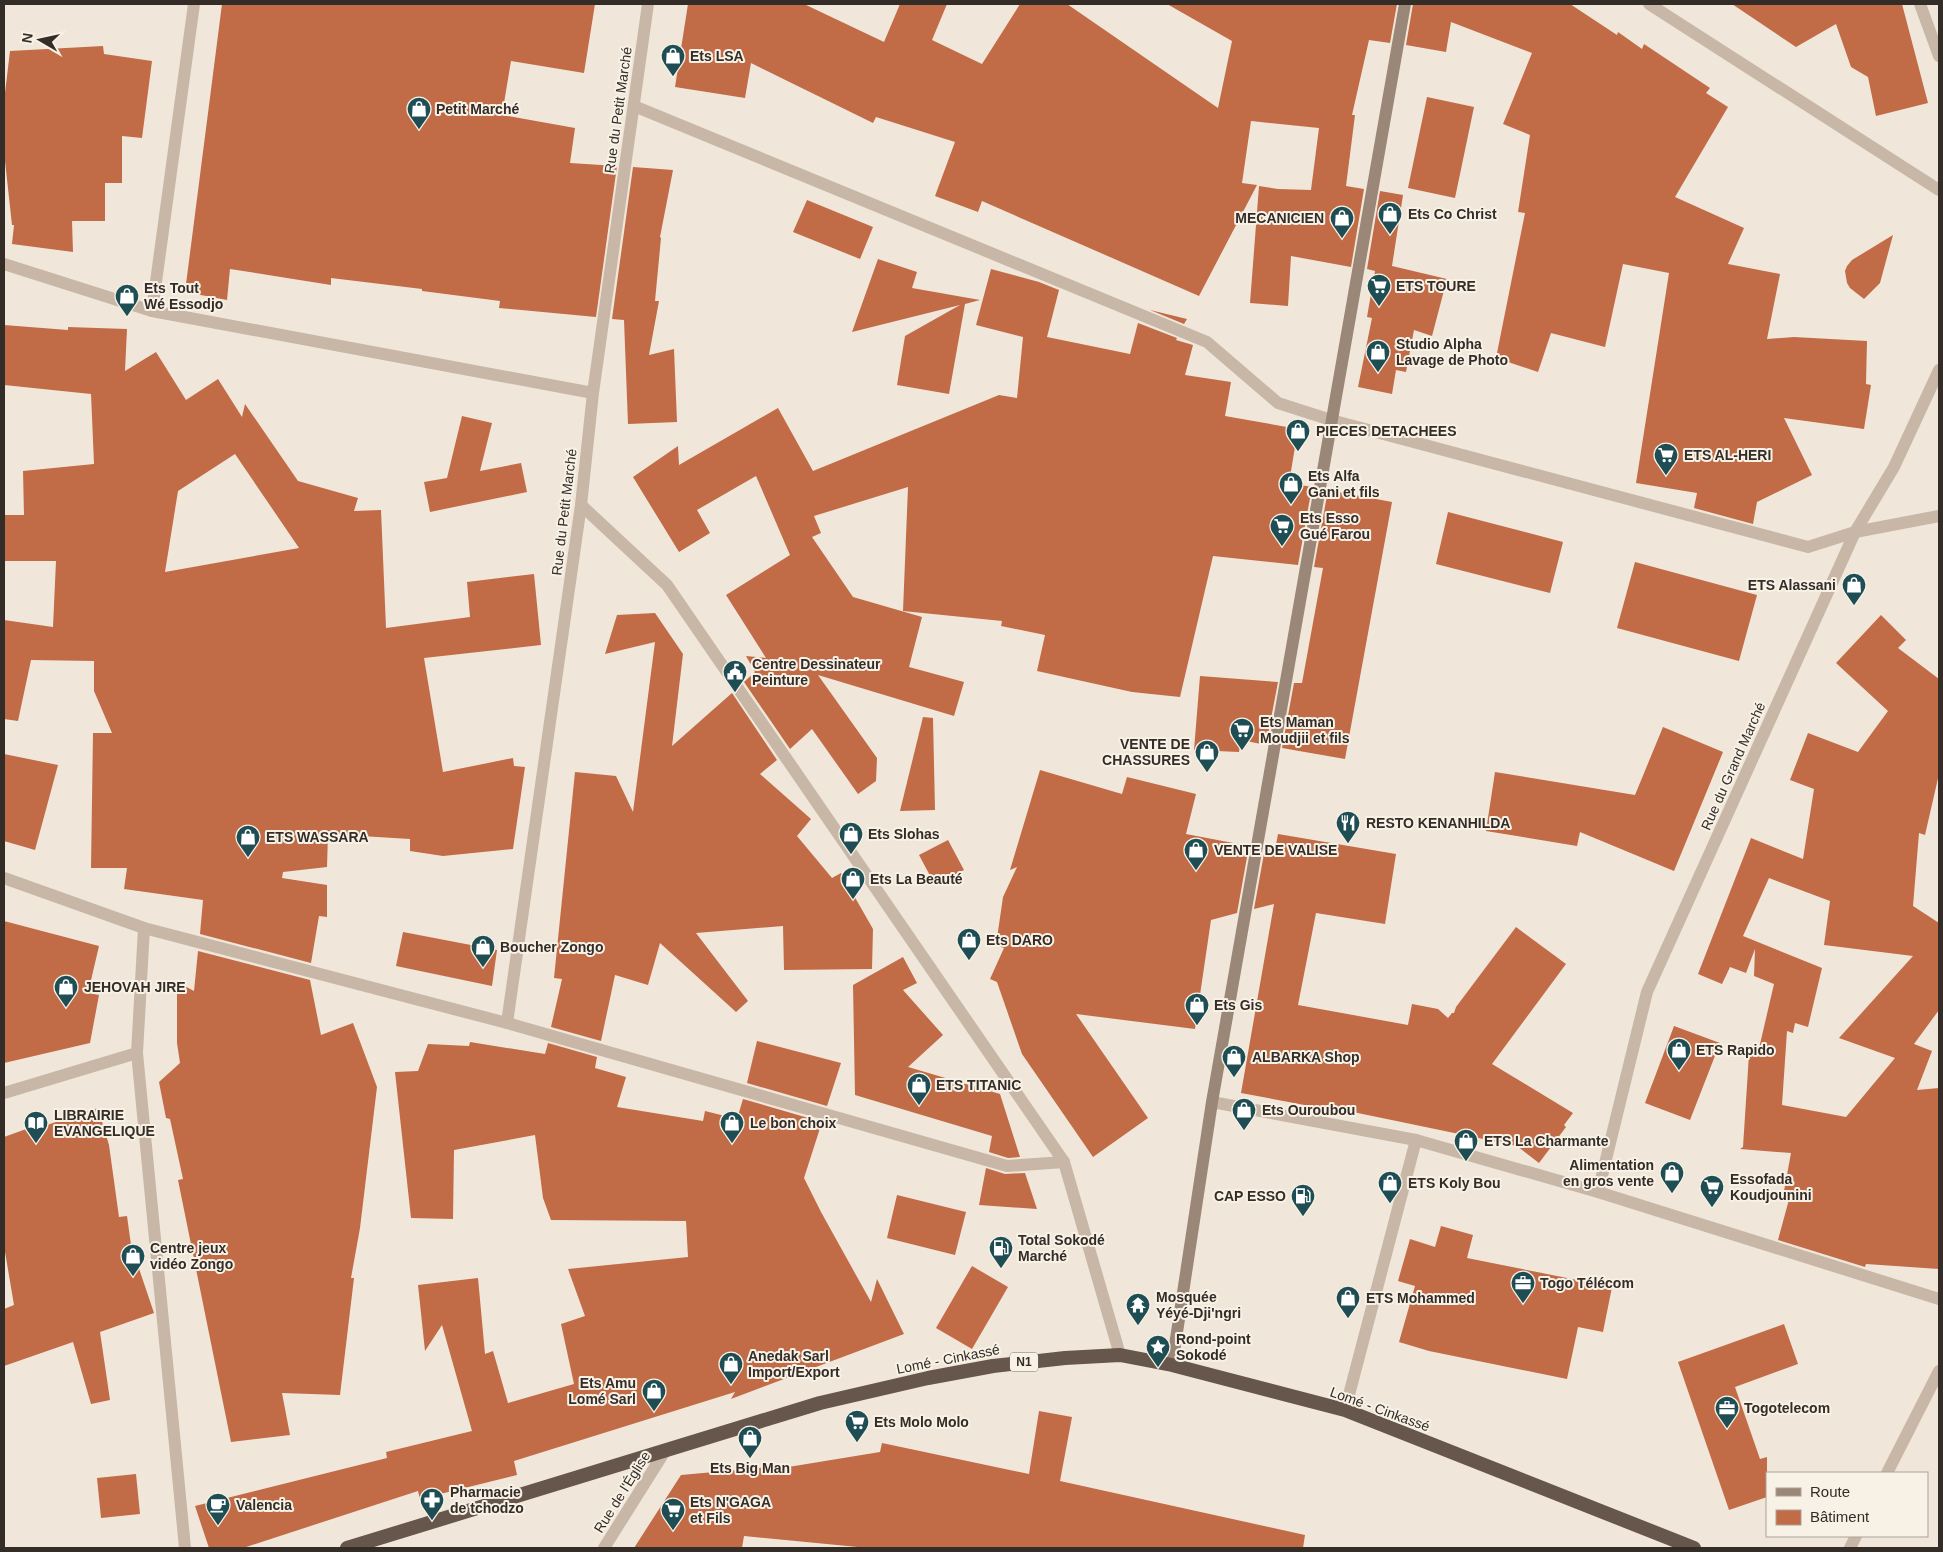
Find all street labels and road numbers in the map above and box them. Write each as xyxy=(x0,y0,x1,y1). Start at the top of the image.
street label: Rue du Petit Marché xyxy=(601,45,635,174)
street label: Rue du Petit Marché xyxy=(548,447,580,576)
street label: Rue du Grand Marché xyxy=(1698,699,1769,833)
street label: Lomé - Cinkassé xyxy=(895,1341,1001,1377)
road number: N1 xyxy=(1010,1352,1038,1371)
street label: Lomé - Cinkassé xyxy=(1328,1384,1432,1435)
street label: Rue de l'Église xyxy=(591,1448,654,1536)

